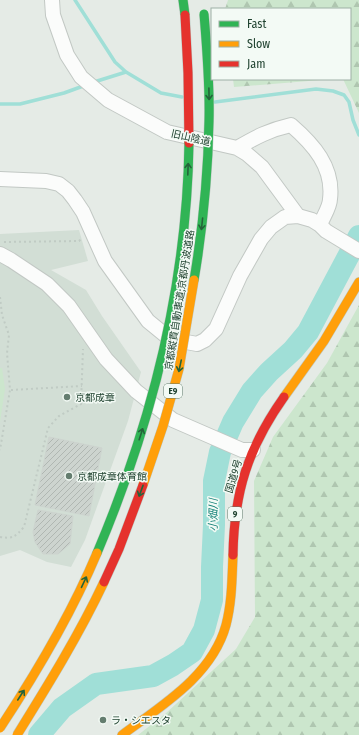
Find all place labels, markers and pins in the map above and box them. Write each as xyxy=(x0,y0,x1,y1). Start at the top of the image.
marker: 京都成章 xyxy=(62,392,72,402)
place label: 京都成章 xyxy=(75,392,115,404)
marker: 京都成章体育館 xyxy=(64,471,74,481)
place label: 京都成章体育館 xyxy=(77,471,147,483)
marker: ラ・シエスタ xyxy=(98,715,108,725)
place label: ラ・シエスタ xyxy=(111,715,171,727)

